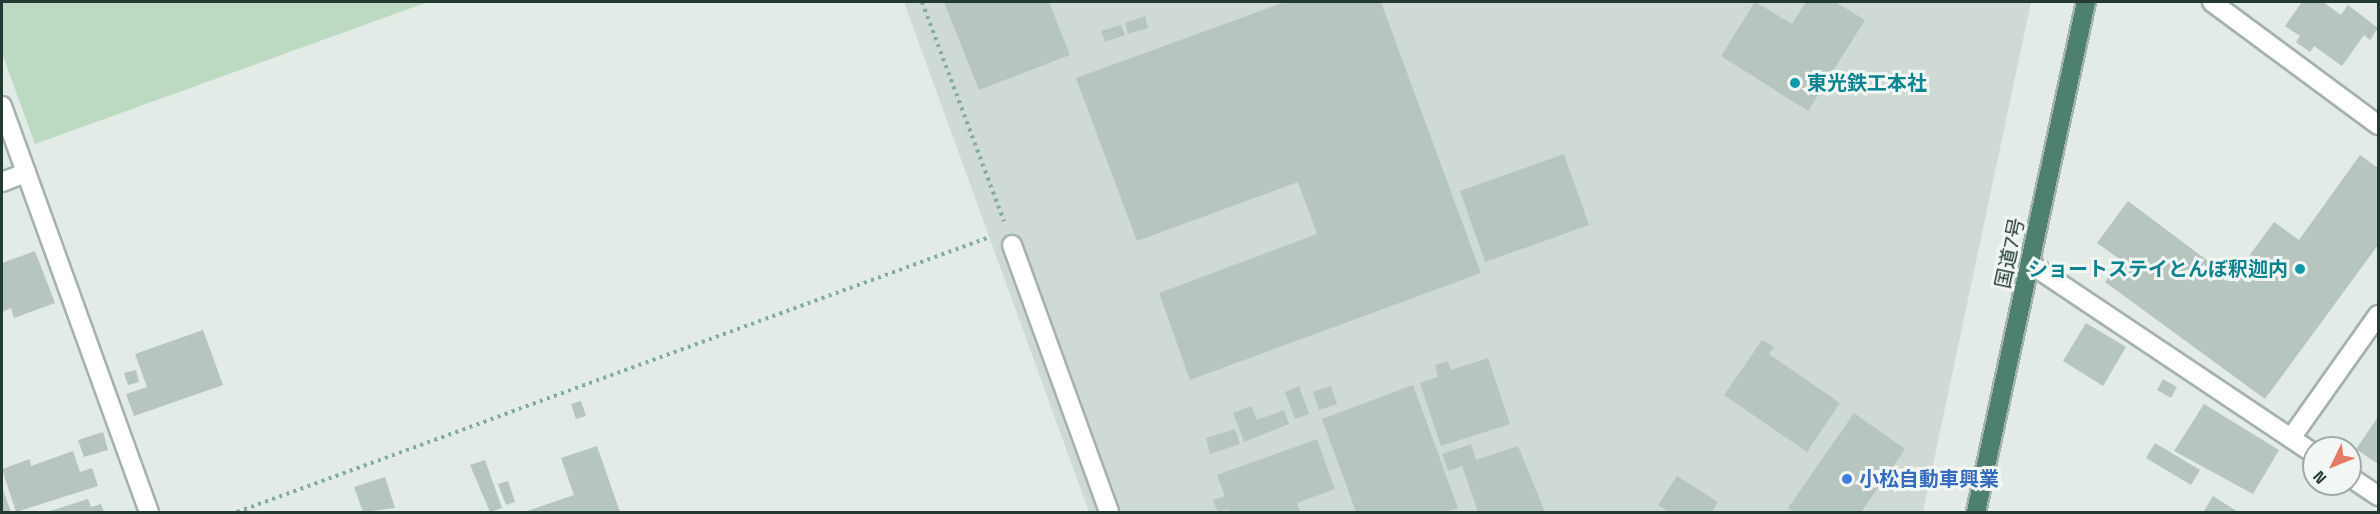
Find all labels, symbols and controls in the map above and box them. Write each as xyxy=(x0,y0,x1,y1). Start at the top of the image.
place label: 東光鉄工本社 xyxy=(1807,71,1927,95)
marker: 東光鉄工本社 xyxy=(1788,76,1802,90)
street label: 国道7号 xyxy=(1991,216,2029,290)
place label: ショートステイとんぼ釈迦内 xyxy=(2028,257,2288,281)
marker: ショートステイとんぼ釈迦内 xyxy=(2293,262,2307,276)
north arrow xyxy=(2302,436,2362,496)
text: N xyxy=(2309,466,2331,488)
place label: 小松自動車興業 xyxy=(1859,467,1999,491)
marker: 小松自動車興業 xyxy=(1840,472,1854,486)

